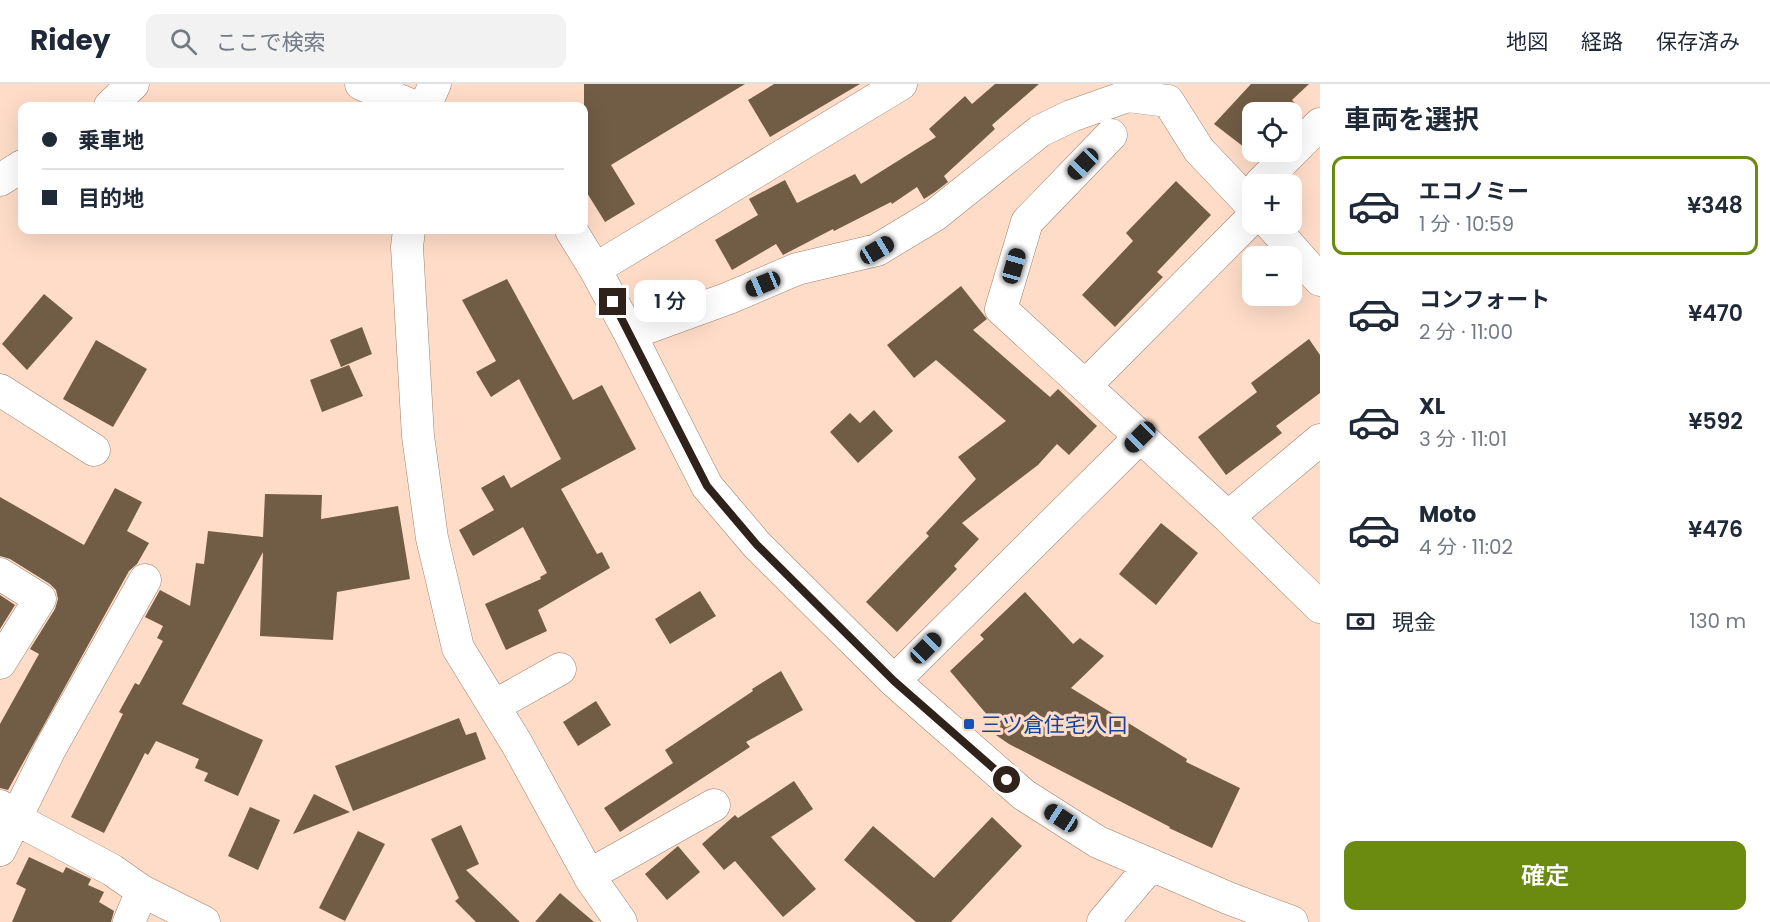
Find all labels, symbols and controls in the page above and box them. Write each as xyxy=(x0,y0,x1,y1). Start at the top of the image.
search box xyxy=(146,14,566,68)
text: Ridey xyxy=(30,21,110,60)
icon: search xyxy=(167,25,200,58)
text: ここで検索 xyxy=(215,27,326,58)
text: 地図 xyxy=(1506,27,1548,56)
text: 経路 xyxy=(1581,27,1623,56)
text: 保存済み xyxy=(1656,27,1740,56)
text: 車両を選択 xyxy=(1344,101,1479,138)
map controls xyxy=(1242,102,1302,306)
button: locate xyxy=(1242,102,1302,162)
text: 乗車地 xyxy=(78,125,144,156)
car xyxy=(1064,145,1102,183)
button: + xyxy=(1242,174,1302,234)
text: エコノミー xyxy=(1419,176,1529,207)
icon: car xyxy=(1347,179,1401,233)
text: 目的地 xyxy=(78,183,144,214)
text: ¥348 xyxy=(1687,190,1743,221)
text: 1 分 · 10:59 xyxy=(1419,210,1514,238)
car xyxy=(857,233,897,267)
car xyxy=(1000,246,1028,286)
button: − xyxy=(1242,246,1302,306)
car xyxy=(743,269,783,299)
callout: 1 分 xyxy=(634,281,706,323)
text: コンフォート xyxy=(1419,284,1550,315)
text: 1 分 xyxy=(654,287,686,315)
icon: car xyxy=(1347,287,1401,341)
route end xyxy=(599,288,626,315)
text: ¥470 xyxy=(1688,298,1743,329)
text: 2 分 · 11:00 xyxy=(1419,318,1513,346)
text: XL xyxy=(1419,391,1445,422)
icon: car xyxy=(1347,395,1401,449)
text: ¥592 xyxy=(1688,406,1743,437)
car xyxy=(1121,418,1159,456)
text: 3 分 · 11:01 xyxy=(1419,425,1507,453)
text: Moto xyxy=(1419,499,1476,530)
icon: car xyxy=(1347,503,1401,557)
text: ¥476 xyxy=(1688,514,1743,545)
text: 4 分 · 11:02 xyxy=(1419,533,1513,561)
icon: cash xyxy=(1344,605,1377,638)
text: 現金 xyxy=(1392,607,1436,638)
text: 130 m xyxy=(1689,607,1746,635)
car xyxy=(907,629,945,667)
place label: 三ツ倉住宅入口 xyxy=(981,710,1128,739)
marker: 三ツ倉住宅入口 xyxy=(962,717,976,731)
route start xyxy=(993,766,1020,793)
car xyxy=(1041,801,1081,835)
button: 確定 xyxy=(1344,841,1746,910)

